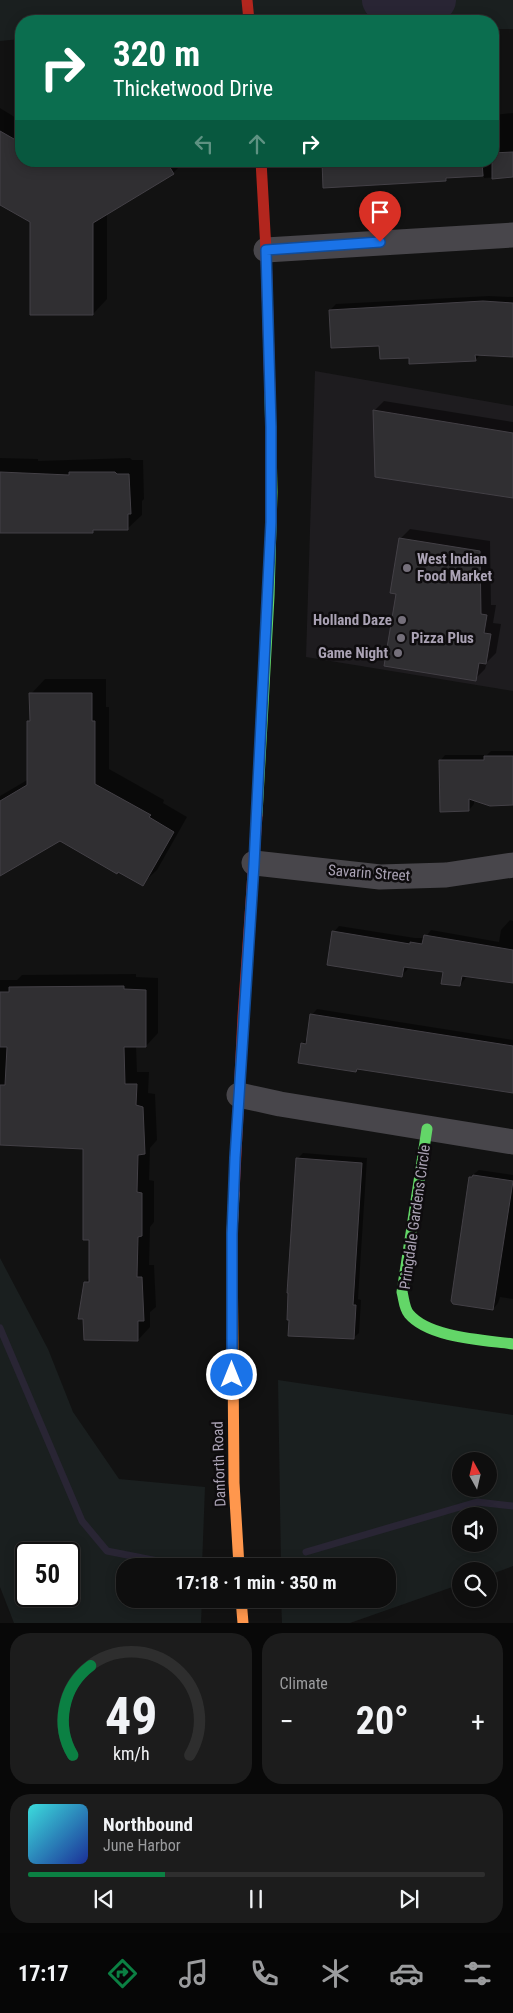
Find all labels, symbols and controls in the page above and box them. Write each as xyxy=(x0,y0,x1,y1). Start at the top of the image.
text: 320 m xyxy=(113,34,200,75)
icon: right xyxy=(30,35,95,100)
text: Thicketwood Drive xyxy=(113,76,273,101)
icon: left xyxy=(190,130,218,158)
icon: ahead xyxy=(243,130,271,158)
icon: right xyxy=(296,130,324,158)
pin xyxy=(359,191,401,242)
icon: arrive xyxy=(366,198,394,226)
place label: West Indian Food Market xyxy=(417,550,492,585)
marker: West Indian Food Market xyxy=(401,562,413,574)
place label: Holland Daze xyxy=(313,611,392,629)
marker: Holland Daze xyxy=(396,614,408,626)
place label: Pizza Plus xyxy=(411,629,474,647)
marker: Pizza Plus xyxy=(395,632,407,644)
place label: Game Night xyxy=(318,644,388,662)
marker: Game Night xyxy=(392,647,404,659)
street label: Savarin Street xyxy=(327,861,411,885)
street label: Pringdale Gardens Circle xyxy=(396,1144,434,1290)
position arrow xyxy=(205,1348,257,1400)
street label: Danforth Road xyxy=(209,1421,229,1507)
north arrow xyxy=(452,1452,498,1498)
map controls xyxy=(452,1452,497,1607)
button: sound xyxy=(452,1507,497,1552)
speed limit sign: 50 xyxy=(15,1542,80,1607)
button: search xyxy=(452,1562,497,1607)
text: 17:18 · 1 min · 350 m xyxy=(175,1571,337,1594)
text: Climate xyxy=(280,1674,328,1693)
text: 49 xyxy=(104,1686,157,1747)
text: 20° xyxy=(356,1699,409,1743)
text: − xyxy=(280,1705,294,1738)
text: + xyxy=(471,1705,485,1738)
text: km/h xyxy=(112,1743,149,1764)
text: Northbound xyxy=(103,1813,193,1836)
text: June Harbor xyxy=(103,1836,181,1855)
icon: previous xyxy=(90,1885,118,1913)
icon: pause xyxy=(242,1885,270,1913)
icon: next xyxy=(395,1885,423,1913)
icon: directions xyxy=(105,1956,140,1991)
icon: music xyxy=(176,1956,211,1991)
icon: phone xyxy=(247,1956,282,1991)
icon: climate xyxy=(318,1956,353,1991)
icon: car xyxy=(389,1956,424,1991)
icon: filters xyxy=(460,1956,495,1991)
text: 17:17 xyxy=(18,1961,69,1986)

